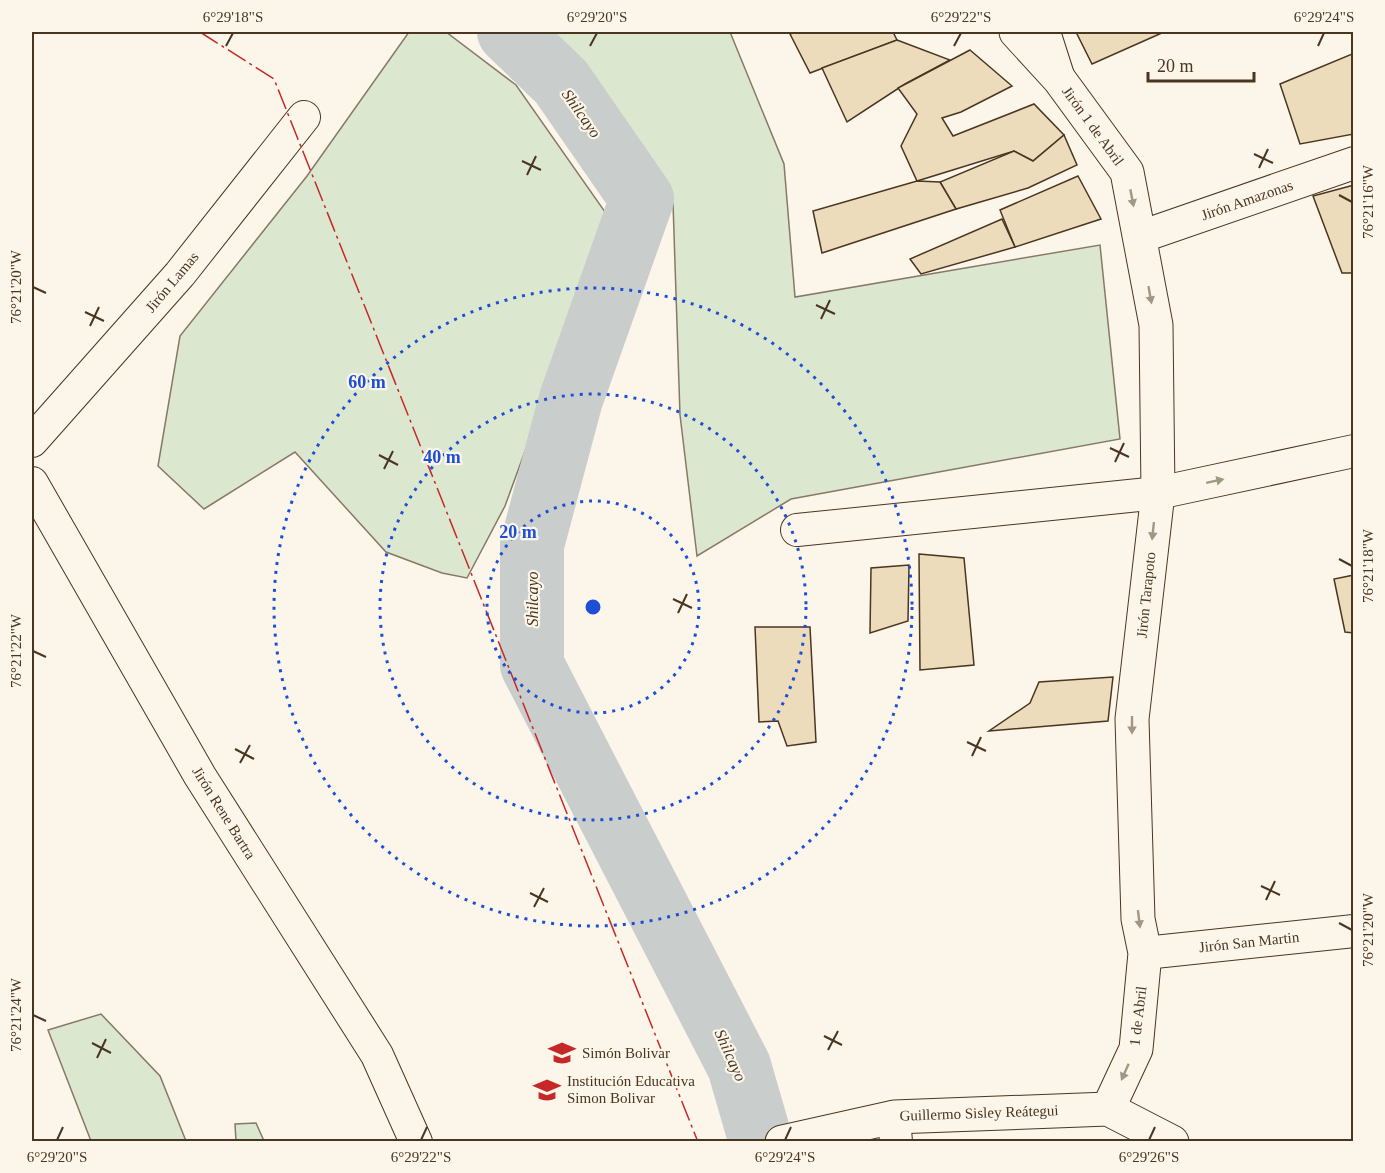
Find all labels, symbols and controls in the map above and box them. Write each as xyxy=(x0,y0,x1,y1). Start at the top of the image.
text: 6°29'18"S xyxy=(203,9,263,25)
text: 6°29'20"S xyxy=(567,9,627,25)
text: 6°29'22"S xyxy=(931,9,991,25)
text: 6°29'24"S xyxy=(1294,9,1354,25)
scale bar xyxy=(1148,45,1254,83)
text: 20 m xyxy=(1157,56,1194,76)
street label: Jirón 1 de Abril xyxy=(1059,83,1127,169)
water label: Shilcayo xyxy=(558,86,604,141)
text: 76°21'16"W xyxy=(1360,164,1376,239)
street label: Jirón Amazonas xyxy=(1199,177,1295,223)
one-way arrow xyxy=(1128,189,1137,208)
street label: Jirón Lamas xyxy=(142,248,202,315)
text: 76°21'20"W xyxy=(8,249,24,324)
one-way arrow xyxy=(1146,285,1155,304)
text: 60 m xyxy=(348,372,386,392)
text: 40 m xyxy=(423,447,461,467)
one-way arrow xyxy=(1205,476,1224,485)
one-way arrow xyxy=(1149,521,1158,540)
text: 20 m xyxy=(499,522,537,542)
text: 76°21'18"W xyxy=(1360,528,1376,603)
street label: Jirón Tarapoto xyxy=(1134,551,1158,639)
water label: Shilcayo xyxy=(524,571,542,627)
centre of rings xyxy=(583,597,603,617)
text: 76°21'22"W xyxy=(8,613,24,688)
one-way arrow xyxy=(1127,715,1137,734)
street label: Jirón Rene Bartra xyxy=(189,764,259,862)
text: 76°21'20"W xyxy=(1360,892,1376,967)
one-way arrow xyxy=(1134,910,1144,929)
street label: Jirón San Martin xyxy=(1198,929,1300,955)
text: 76°21'24"W xyxy=(8,977,24,1052)
street label: 1 de Abril xyxy=(1126,985,1150,1047)
water label: Shilcayo xyxy=(711,1027,750,1084)
school or university icon: Simón Bolivar xyxy=(547,1038,577,1068)
place label: Simón Bolivar xyxy=(582,1045,670,1061)
one-way arrow xyxy=(1120,1063,1130,1081)
place label: Institución Educativa Simon Bolivar xyxy=(567,1073,695,1106)
school or university icon: Institución Educativa Simon Bolivar xyxy=(532,1075,562,1105)
street label: Guillermo Sisley Reátegui xyxy=(899,1102,1059,1124)
text: 6°29'20"S xyxy=(27,1149,87,1165)
text: 6°29'22"S xyxy=(391,1149,451,1165)
text: 6°29'24"S xyxy=(755,1149,815,1165)
text: 6°29'26"S xyxy=(1119,1149,1179,1165)

